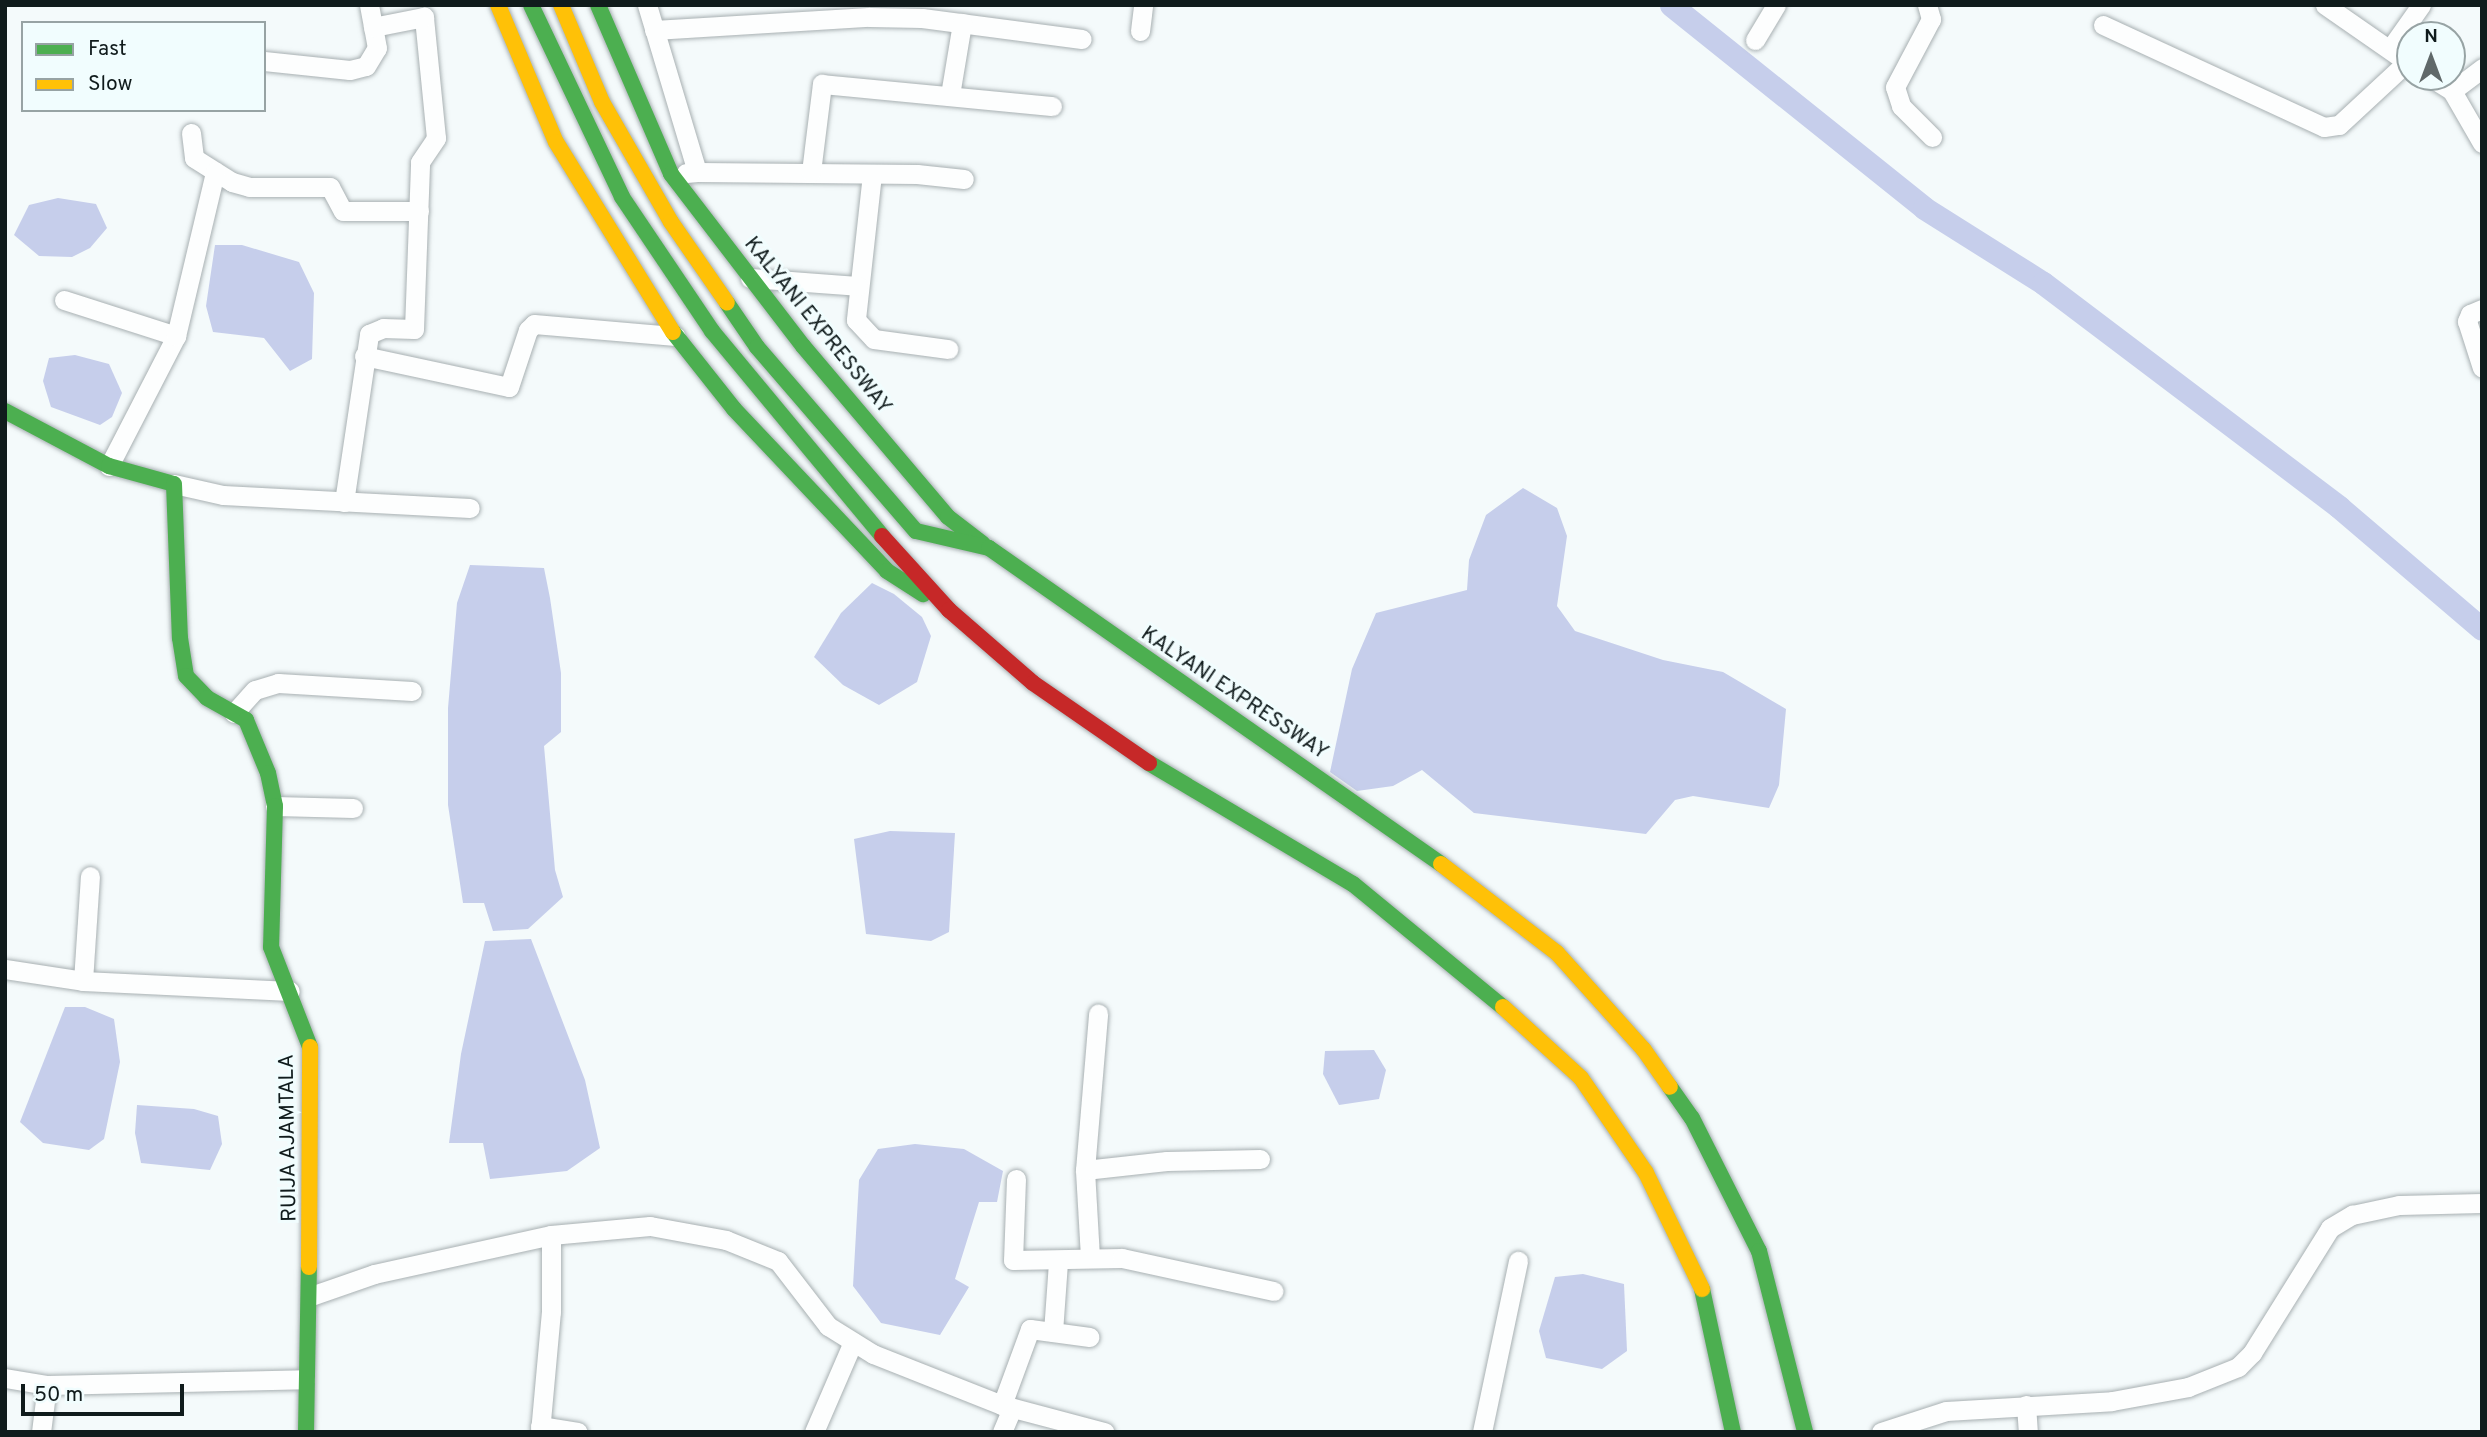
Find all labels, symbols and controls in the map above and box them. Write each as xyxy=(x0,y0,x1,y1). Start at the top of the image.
legend xyxy=(21,21,266,112)
north arrow xyxy=(2396,21,2466,91)
text: N xyxy=(2424,25,2438,49)
text: Fast xyxy=(88,36,127,63)
text: Slow xyxy=(88,71,133,98)
street label: KALYANI EXPRESSWAY xyxy=(738,232,896,420)
street label: KALYANI EXPRESSWAY xyxy=(1136,622,1332,766)
street label: RUIJA AJAMTALA xyxy=(275,1053,303,1223)
scale bar xyxy=(24,1370,187,1414)
text: 50 m xyxy=(34,1382,83,1409)

